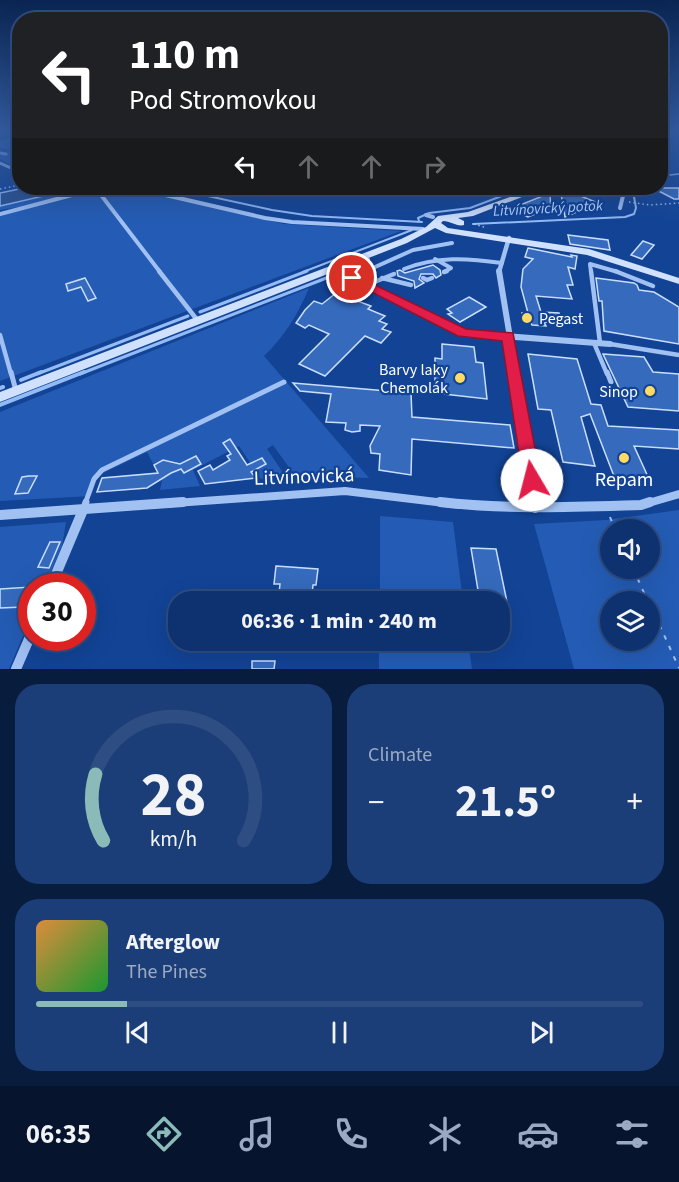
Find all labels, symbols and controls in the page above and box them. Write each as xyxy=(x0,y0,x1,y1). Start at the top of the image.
text: 110 m xyxy=(129,25,240,85)
icon: left xyxy=(30,36,108,114)
text: Pod Stromovkou xyxy=(129,81,317,120)
icon: left xyxy=(229,150,262,183)
icon: ahead xyxy=(292,150,325,183)
icon: ahead xyxy=(355,150,388,183)
icon: right xyxy=(418,150,451,183)
water label: Litvínovický potok xyxy=(493,195,604,222)
pin xyxy=(326,252,377,303)
icon: arrive xyxy=(335,261,368,294)
place label: Pegast xyxy=(539,308,584,330)
marker: Pegast xyxy=(520,311,534,325)
place label: Barvy laky Chemolák xyxy=(379,359,449,399)
marker: Barvy laky Chemolák xyxy=(453,371,467,385)
place label: Sinop xyxy=(599,381,638,403)
marker: Sinop xyxy=(643,384,657,398)
position arrow xyxy=(500,448,564,512)
marker: Repam xyxy=(617,451,631,465)
street label: Litvínovická xyxy=(253,461,355,493)
place label: Repam xyxy=(595,466,653,494)
map controls xyxy=(600,519,660,651)
button: sound xyxy=(600,519,660,579)
speed limit sign: 30 xyxy=(18,573,96,651)
button: layers xyxy=(600,591,660,651)
text: 06:36 · 1 min · 240 m xyxy=(241,605,437,637)
text: Climate xyxy=(368,741,432,769)
text: 28 xyxy=(141,751,206,840)
text: 21.5° xyxy=(455,770,556,834)
text: − xyxy=(368,779,384,826)
text: + xyxy=(627,779,643,826)
text: km/h xyxy=(150,824,197,855)
text: Afterglow xyxy=(126,926,220,958)
text: The Pines xyxy=(126,958,207,986)
icon: previous xyxy=(121,1016,154,1049)
icon: pause xyxy=(323,1016,356,1049)
icon: next xyxy=(525,1016,558,1049)
icon: directions xyxy=(143,1113,185,1155)
icon: music xyxy=(236,1113,278,1155)
icon: phone xyxy=(330,1113,372,1155)
icon: climate xyxy=(424,1113,466,1155)
icon: car xyxy=(517,1113,559,1155)
icon: filters xyxy=(611,1113,653,1155)
text: 06:35 xyxy=(26,1115,91,1154)

